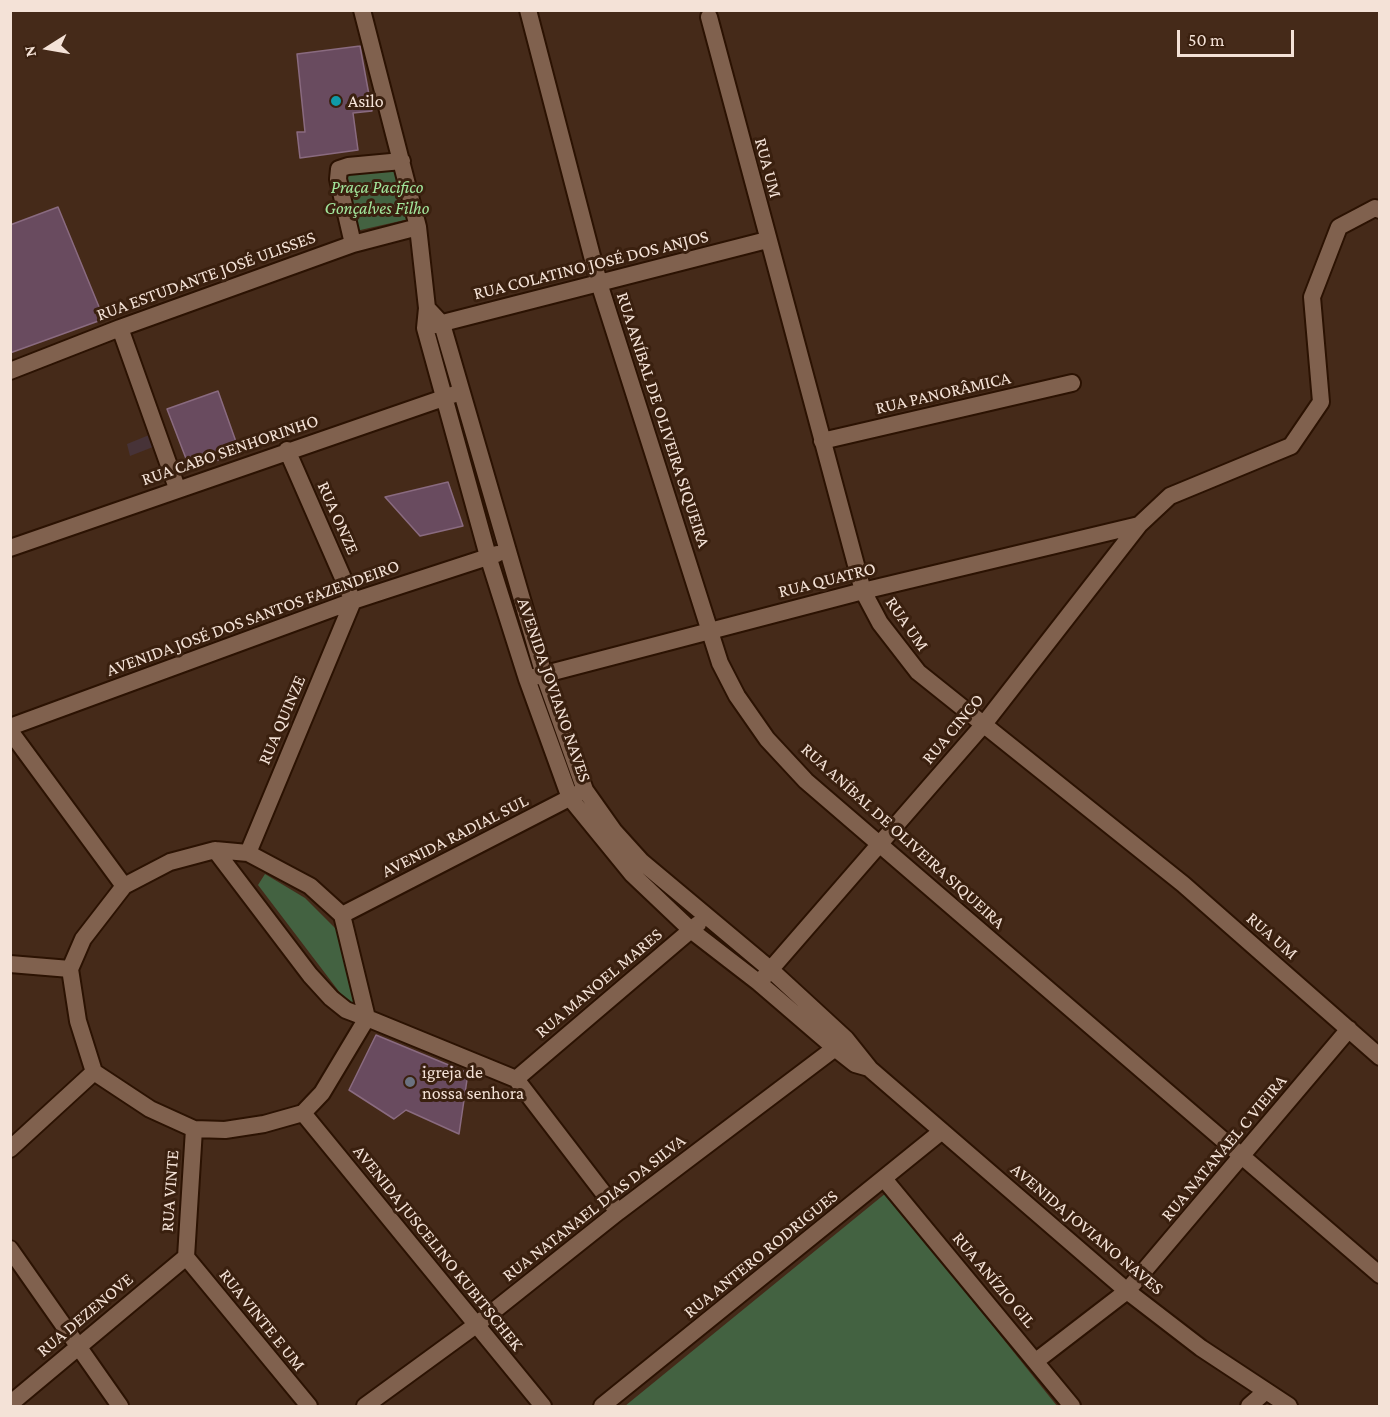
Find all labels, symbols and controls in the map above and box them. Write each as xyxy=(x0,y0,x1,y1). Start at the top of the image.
north arrow xyxy=(18,18,78,78)
scale bar xyxy=(1180,18,1297,56)
text: 50 m xyxy=(1188,30,1225,50)
text: N xyxy=(20,45,39,59)
place label: Asilo xyxy=(348,90,384,112)
marker: Asilo xyxy=(329,94,343,108)
street label: RUA UM xyxy=(750,136,786,200)
park label: Praça Pacifico Gonçalves Filho xyxy=(325,176,429,219)
street label: RUA COLATINO JOSÉ DOS ANJOS xyxy=(471,225,711,305)
street label: RUA ESTUDANTE JOSÉ ULISSES xyxy=(94,226,318,326)
street label: RUA ANÍBAL DE OLIVEIRA SIQUEIRA xyxy=(611,290,715,550)
street label: RUA PANORÂMICA xyxy=(873,367,1013,419)
street label: RUA CABO SENHORINHO xyxy=(139,410,321,490)
street label: RUA ONZE xyxy=(312,478,364,558)
street label: AVENIDA JOSÉ DOS SANTOS FAZENDEIRO xyxy=(104,555,402,681)
street label: RUA QUATRO xyxy=(776,557,878,603)
street label: RUA UM xyxy=(881,593,933,655)
street label: AVENIDA JOVIANO NAVES xyxy=(512,595,596,785)
street label: RUA QUINZE xyxy=(254,672,310,768)
street label: RUA CINCO xyxy=(917,689,989,769)
street label: RUA ANÍBAL DE OLIVEIRA SIQUEIRA xyxy=(796,739,1010,933)
street label: AVENIDA RADIAL SUL xyxy=(378,790,532,882)
street label: RUA UM xyxy=(1242,908,1302,964)
street label: RUA MANOEL MARES xyxy=(531,924,667,1042)
place label: igreja de nossa senhora xyxy=(422,1061,524,1104)
street label: RUA NATANAEL C VIEIRA xyxy=(1157,1070,1291,1226)
marker: igreja de nossa senhora xyxy=(403,1075,417,1089)
street label: RUA NATANAEL DIAS DA SILVA xyxy=(498,1130,690,1286)
street label: AVENIDA JUSCELINO KUBITSCHEK xyxy=(348,1141,528,1355)
street label: RUA VINTE xyxy=(156,1149,184,1233)
street label: AVENIDA JOVIANO NAVES xyxy=(1006,1159,1168,1299)
street label: RUA ANTERO RODRIGUES xyxy=(680,1185,842,1323)
street label: RUA ANÍZIO GIL xyxy=(948,1228,1040,1332)
street label: RUA VINTE E UM xyxy=(214,1265,310,1375)
street label: RUA DEZENOVE xyxy=(32,1268,138,1362)

